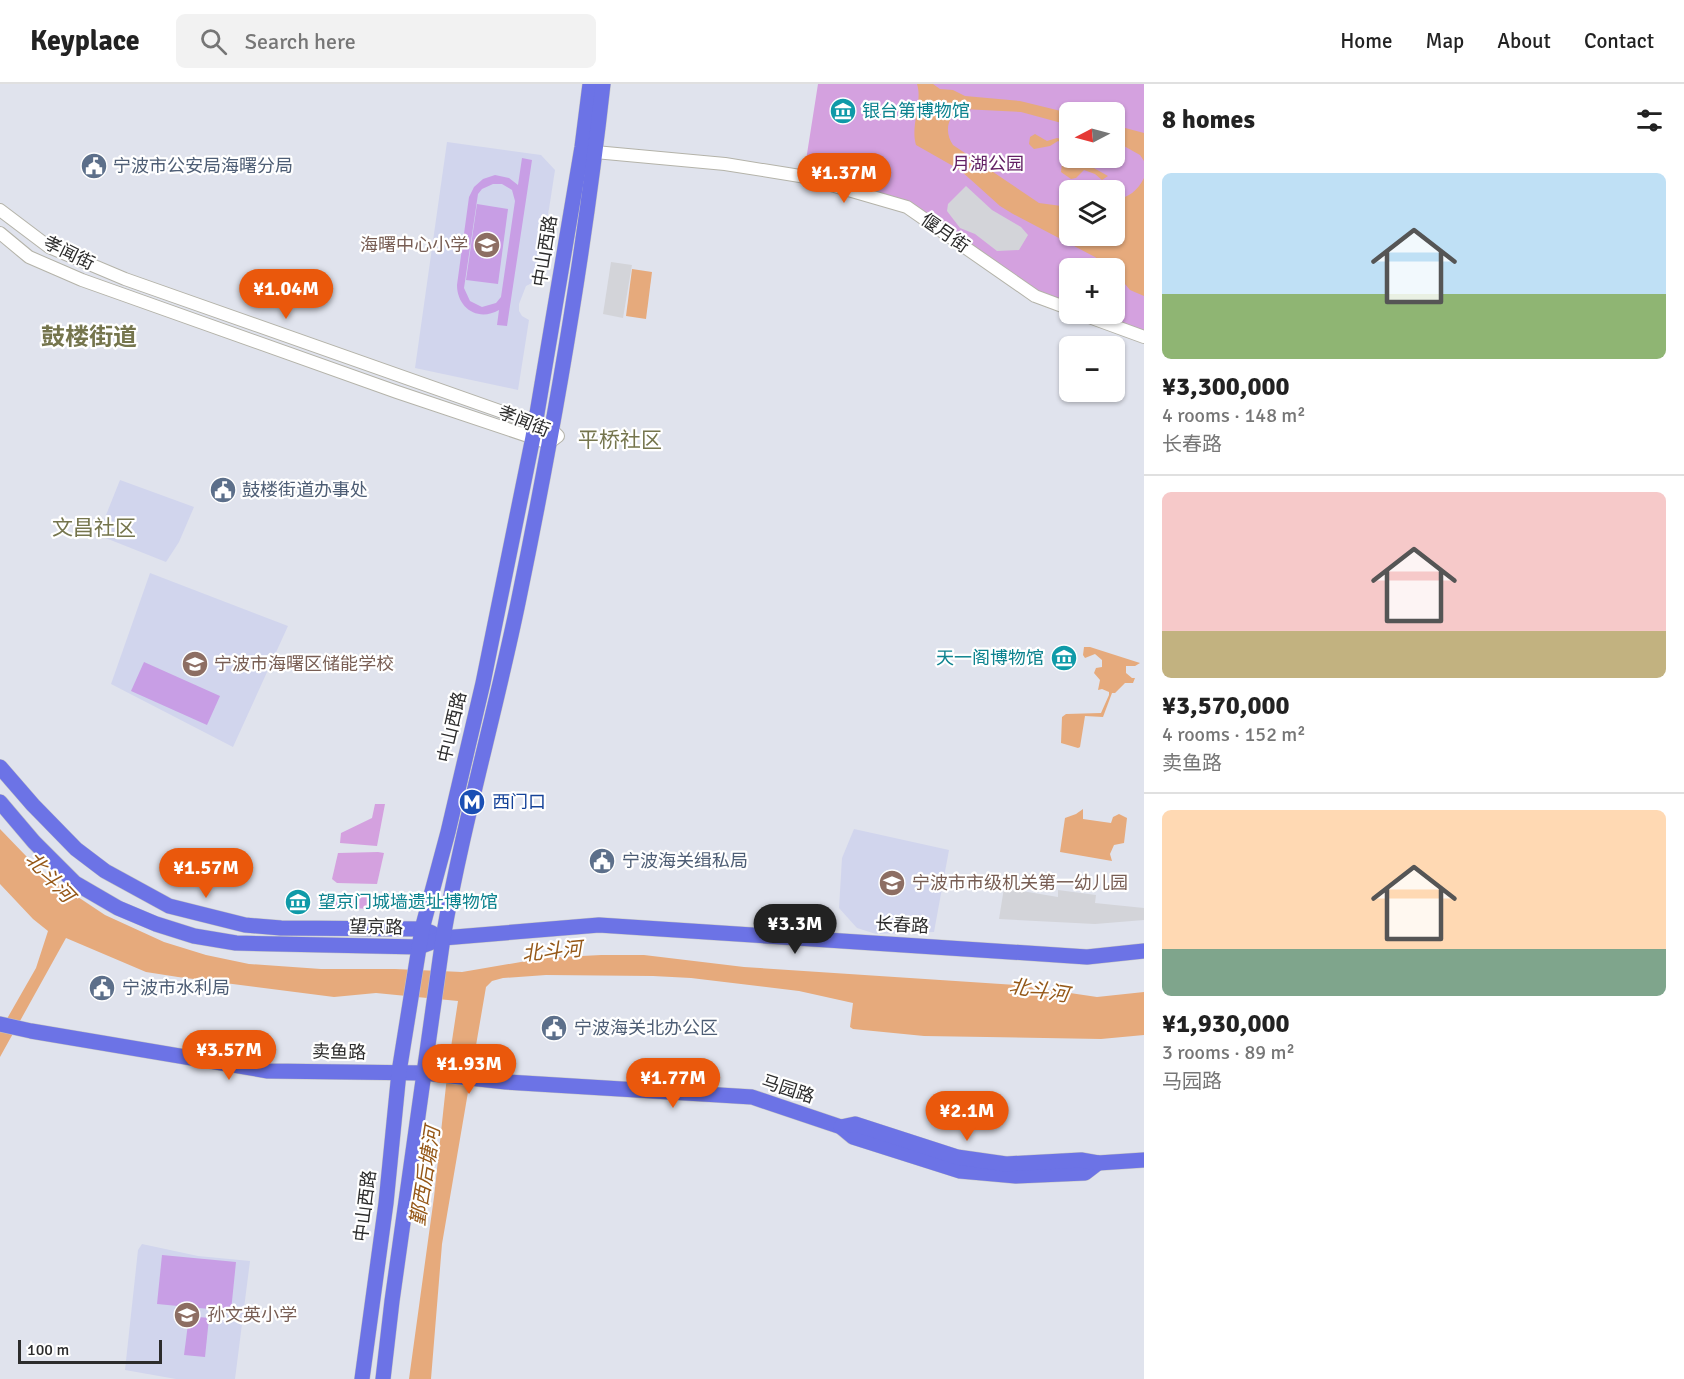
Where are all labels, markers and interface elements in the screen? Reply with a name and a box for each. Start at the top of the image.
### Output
search box [176,14,596,68]
text: Keyplace [30,24,140,58]
icon: search [197,25,230,58]
text: Search here [245,28,356,55]
text: Home [1340,28,1393,54]
text: Map [1426,28,1464,54]
text: About [1497,28,1551,54]
text: Contact [1584,28,1654,54]
museum icon: 银台第博物馆 [828,96,858,126]
place label: 银台第博物馆 [862,100,970,122]
north arrow [1059,102,1125,168]
map controls [1059,102,1125,402]
text: 8 homes [1162,104,1255,136]
icon: filters [1633,104,1666,137]
public building icon: 宁波市公安局海曙分局 [79,151,109,181]
pin: ¥1.37M [795,153,893,204]
park label: 月湖公园 [952,153,1024,175]
place label: 宁波市公安局海曙分局 [113,155,293,177]
text: ¥1.37M [811,160,877,185]
button: layers [1059,180,1125,246]
street label: 偃月街 [917,209,973,257]
icon: home [1360,212,1468,320]
street label: 中山西路 [529,214,561,288]
school or university icon: 海曙中心小学 [472,230,502,260]
street label: 孝闻街 [40,231,98,275]
place label: 海曙中心小学 [360,234,468,256]
button: + [1059,258,1125,324]
pin: ¥1.04M [237,269,335,320]
text: ¥1.04M [253,276,319,301]
district label: 鼓楼街道 [41,322,137,352]
button: − [1059,336,1125,402]
text: ¥3,300,000 [1162,371,1290,403]
street label: 孝闻街 [495,401,553,441]
text: 4 rooms · 148 m² [1162,403,1306,428]
district label: 平桥社区 [578,427,662,453]
text: 长春路 [1162,432,1222,457]
public building icon: 鼓楼街道办事处 [208,475,238,505]
place label: 鼓楼街道办事处 [242,479,368,501]
district label: 文昌社区 [52,515,136,541]
icon: home [1360,531,1468,639]
museum icon: 天一阁博物馆 [1049,643,1079,673]
place label: 天一阁博物馆 [936,647,1044,669]
school or university icon: 宁波市海曙区储能学校 [180,649,210,679]
place label: 宁波市海曙区储能学校 [214,653,394,675]
street label: 中山西路 [433,689,471,765]
text: ¥3,570,000 [1162,690,1290,722]
text: 4 rooms · 152 m² [1162,722,1306,747]
text: 卖鱼路 [1162,751,1222,776]
metro station icon: 西门口 [457,787,487,817]
place label: 西门口 [492,791,546,813]
public building icon: 宁波海关缉私局 [587,846,617,876]
water label: 北斗河 [20,847,82,911]
pin: ¥1.57M [157,848,255,899]
icon: home [1360,849,1468,957]
place label: 宁波海关缉私局 [622,850,748,872]
text: ¥1.57M [173,855,239,880]
school or university icon: 宁波市市级机关第一幼儿园 [877,868,907,898]
place label: 宁波市市级机关第一幼儿园 [912,872,1128,894]
museum icon: 望京门城墙遗址博物馆 [283,887,313,917]
place label: 望京门城墙遗址博物馆 [318,891,498,913]
pin: ¥3.3M [753,904,837,955]
text: ¥3.3M [768,911,822,936]
street label: 长春路 [874,913,930,937]
street label: 望京路 [349,916,403,938]
water label: 北斗河 [521,936,587,967]
public building icon: 宁波市水利局 [87,973,117,1003]
water label: 北斗河 [1007,973,1074,1008]
place label: 宁波市水利局 [122,977,230,999]
text: ¥1,930,000 [1162,1008,1290,1040]
public building icon: 宁波海关北办公区 [539,1013,569,1043]
place label: 宁波海关北办公区 [574,1017,718,1039]
pin: ¥3.57M [180,1030,278,1081]
text: ¥3.57M [196,1037,262,1062]
text: 3 rooms · 89 m² [1162,1040,1295,1065]
street label: 卖鱼路 [312,1041,366,1063]
pin: ¥1.93M [420,1044,518,1095]
text: ¥1.93M [436,1051,502,1076]
pin: ¥1.77M [624,1058,722,1109]
text: ¥1.77M [640,1065,706,1090]
text: 马园路 [1162,1069,1222,1094]
street label: 马园路 [759,1070,817,1108]
pin: ¥2.1M [925,1091,1009,1142]
text: ¥2.1M [940,1098,994,1123]
water label: 鄞西后塘河 [405,1121,446,1227]
street label: 中山西路 [350,1169,380,1243]
school or university icon: 孙文英小学 [172,1300,202,1330]
place label: 孙文英小学 [207,1304,297,1326]
scale bar [18,1337,162,1364]
text: 100 m [27,1340,69,1360]

